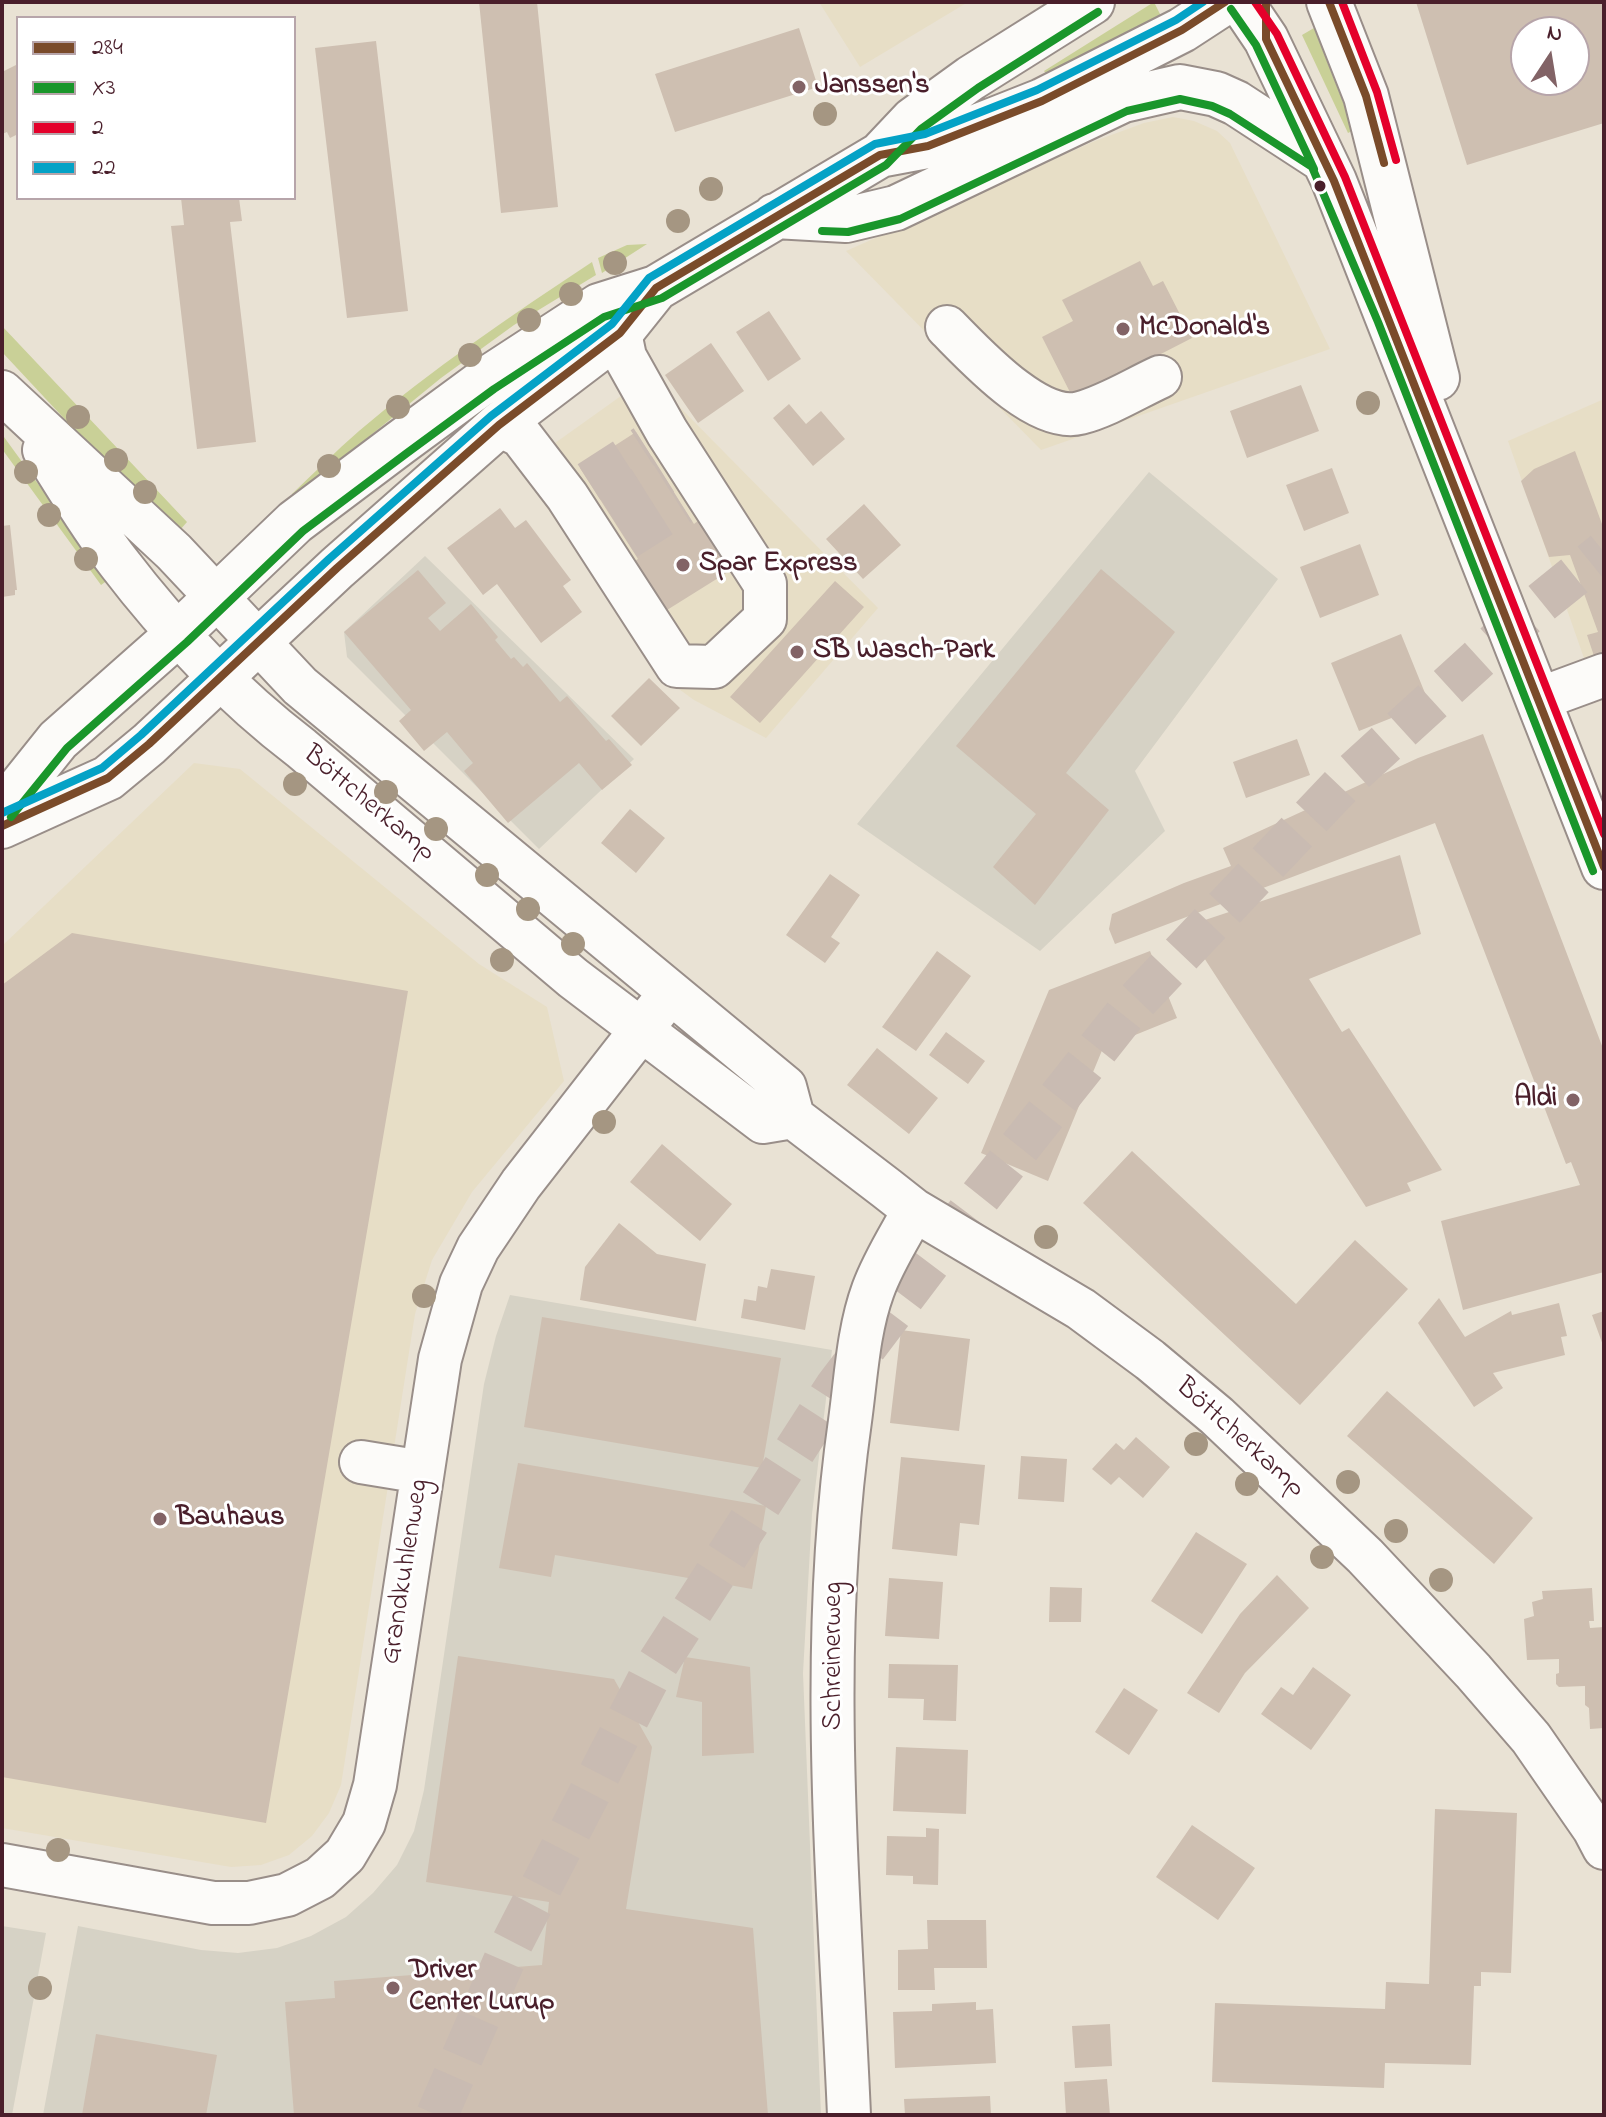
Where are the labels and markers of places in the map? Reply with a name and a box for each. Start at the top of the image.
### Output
place label: Janssen's [815,70,930,104]
marker: Janssen's [790,78,808,96]
unlabelled marker [1312,178,1328,194]
place label: McDonald's [1139,312,1270,346]
marker: McDonald's [1114,320,1132,338]
place label: Spar Express [699,548,857,582]
marker: Spar Express [674,556,692,574]
place label: SB Wasch-Park [813,635,995,669]
marker: SB Wasch-Park [788,643,806,661]
place label: Aldi [1514,1083,1557,1117]
marker: Aldi [1564,1091,1582,1109]
place label: Bauhaus [176,1502,284,1536]
marker: Bauhaus [151,1510,169,1528]
place label: Driver Center Lurup [409,1955,554,2021]
marker: Driver Center Lurup [384,1979,402,1997]

